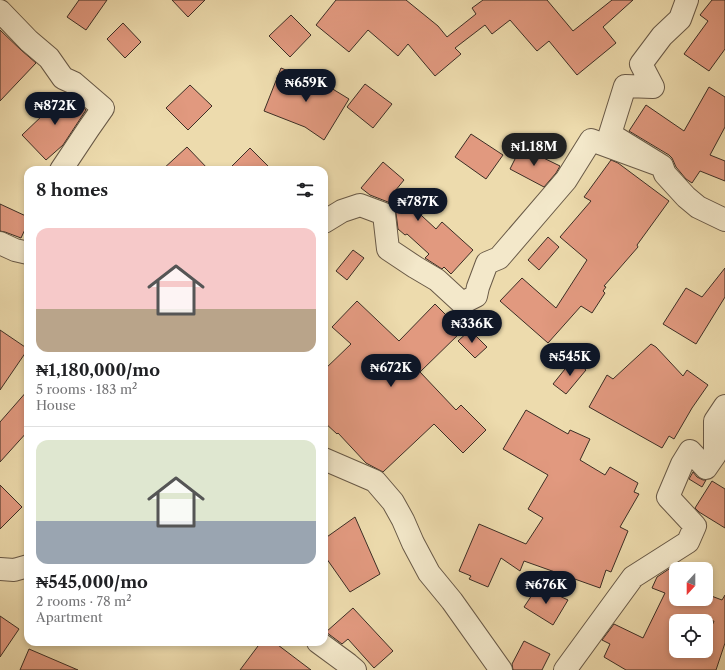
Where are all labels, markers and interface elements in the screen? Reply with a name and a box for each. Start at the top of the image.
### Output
pin: ₦659K [278,69,334,103]
text: ₦659K [285,74,327,90]
pin: ₦872K [27,92,83,126]
text: ₦872K [34,97,76,113]
pin: ₦1.18M [501,133,567,167]
text: ₦1.18M [511,138,557,154]
icon: filters [294,179,316,201]
text: 8 homes [36,180,108,200]
pin: ₦787K [390,188,446,222]
text: ₦787K [397,193,439,209]
icon: home [140,254,212,326]
pin: ₦336K [444,310,500,344]
text: ₦336K [451,315,493,331]
pin: ₦545K [542,343,598,377]
text: ₦545K [549,348,591,364]
pin: ₦672K [363,354,419,388]
text: ₦672K [370,359,412,375]
text: ₦1,180,000/mo [36,360,160,380]
text: 5 rooms · 183 m² [36,381,137,397]
text: House [36,397,76,413]
icon: home [140,466,212,538]
north arrow [669,562,713,606]
map controls [669,562,713,658]
pin: ₦676K [518,571,574,605]
text: ₦545,000/mo [36,572,148,592]
text: ₦676K [525,576,567,592]
text: 2 rooms · 78 m² [36,593,132,609]
text: Apartment [36,609,103,625]
button: locate [669,614,713,658]

